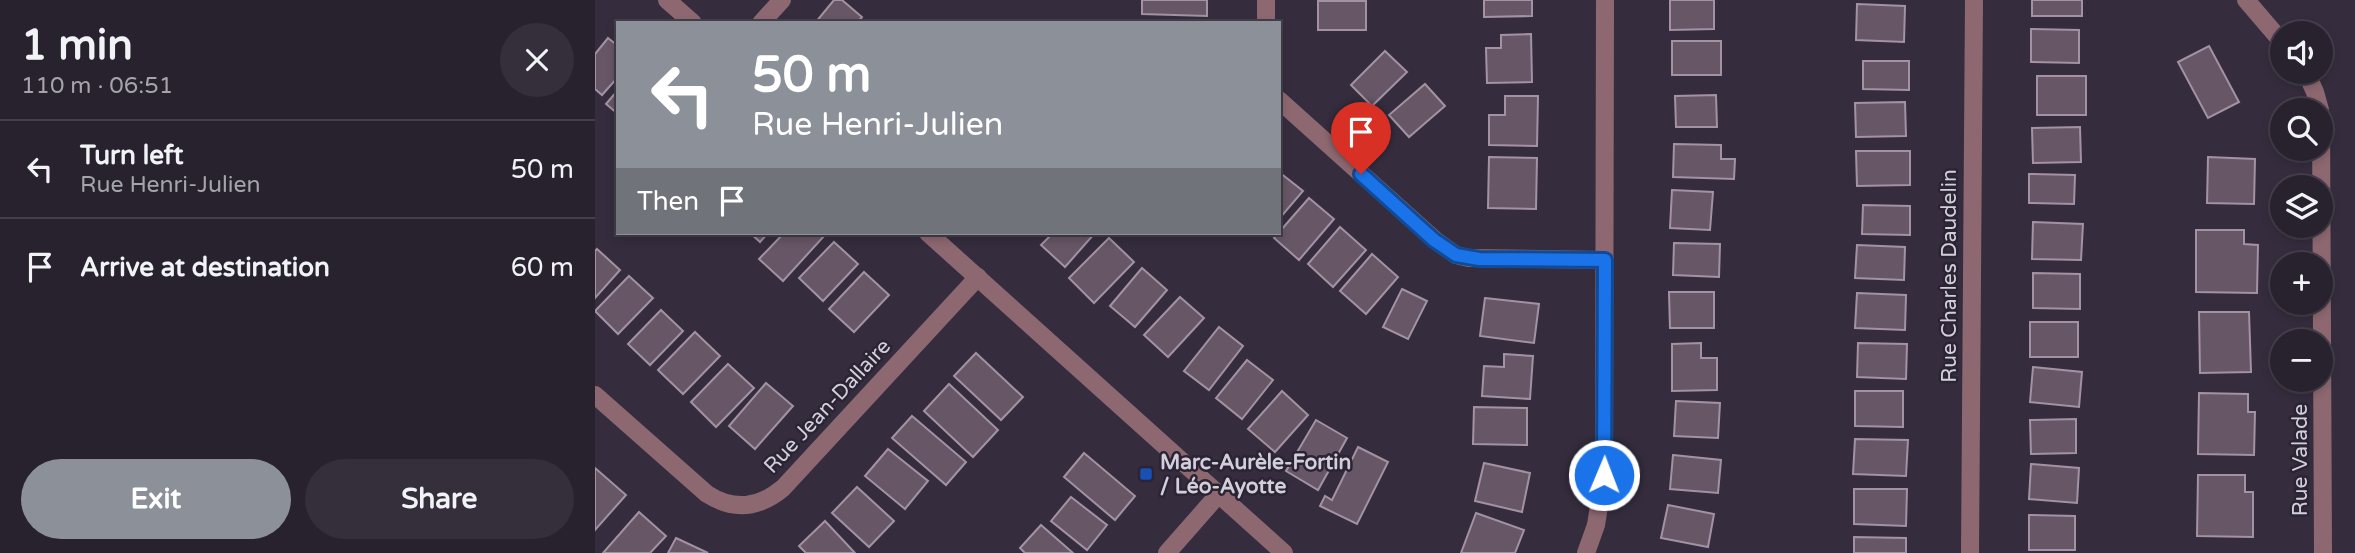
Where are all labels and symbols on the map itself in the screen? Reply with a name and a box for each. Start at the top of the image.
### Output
pin [1331,102,1391,174]
street label: Rue Charles Daudelin [1937,169,1962,383]
street label: Rue Jean-Dallaire [759,334,896,479]
street label: Rue Valade [2288,404,2313,516]
position arrow [1567,438,1641,512]
place label: Marc-Aurèle-Fortin / Léo-Ayotte [1160,450,1351,499]
marker: Marc-Aurèle-Fortin / Léo-Ayotte [1138,466,1154,482]

